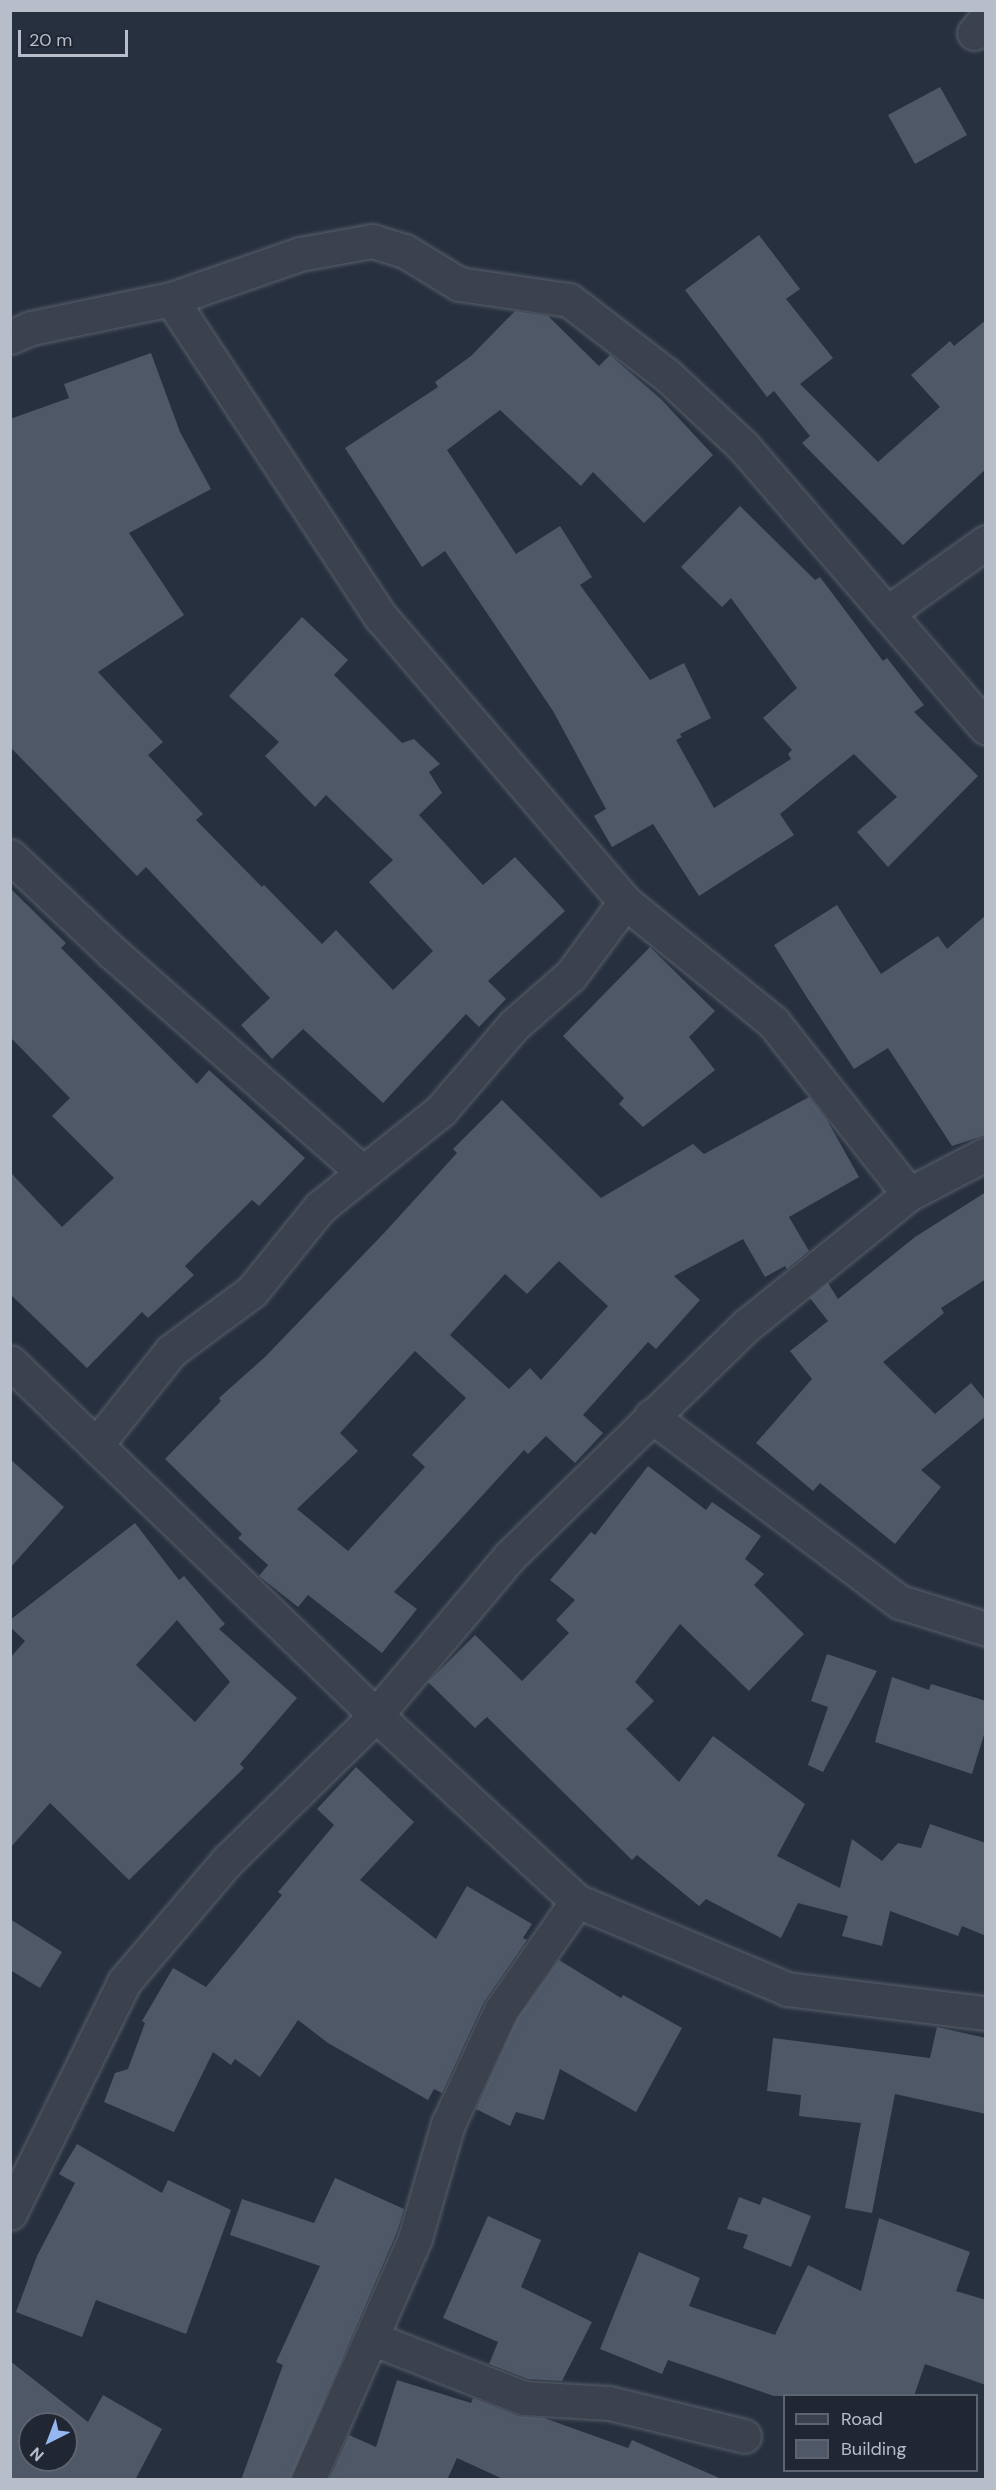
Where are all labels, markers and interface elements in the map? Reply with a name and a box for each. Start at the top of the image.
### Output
scale bar [21,18,130,56]
text: 20 m [29,28,72,52]
legend [783,2394,978,2472]
text: Road [841,2407,883,2431]
north arrow [18,2412,78,2472]
text: Building [841,2437,906,2461]
text: N [26,2443,48,2466]

